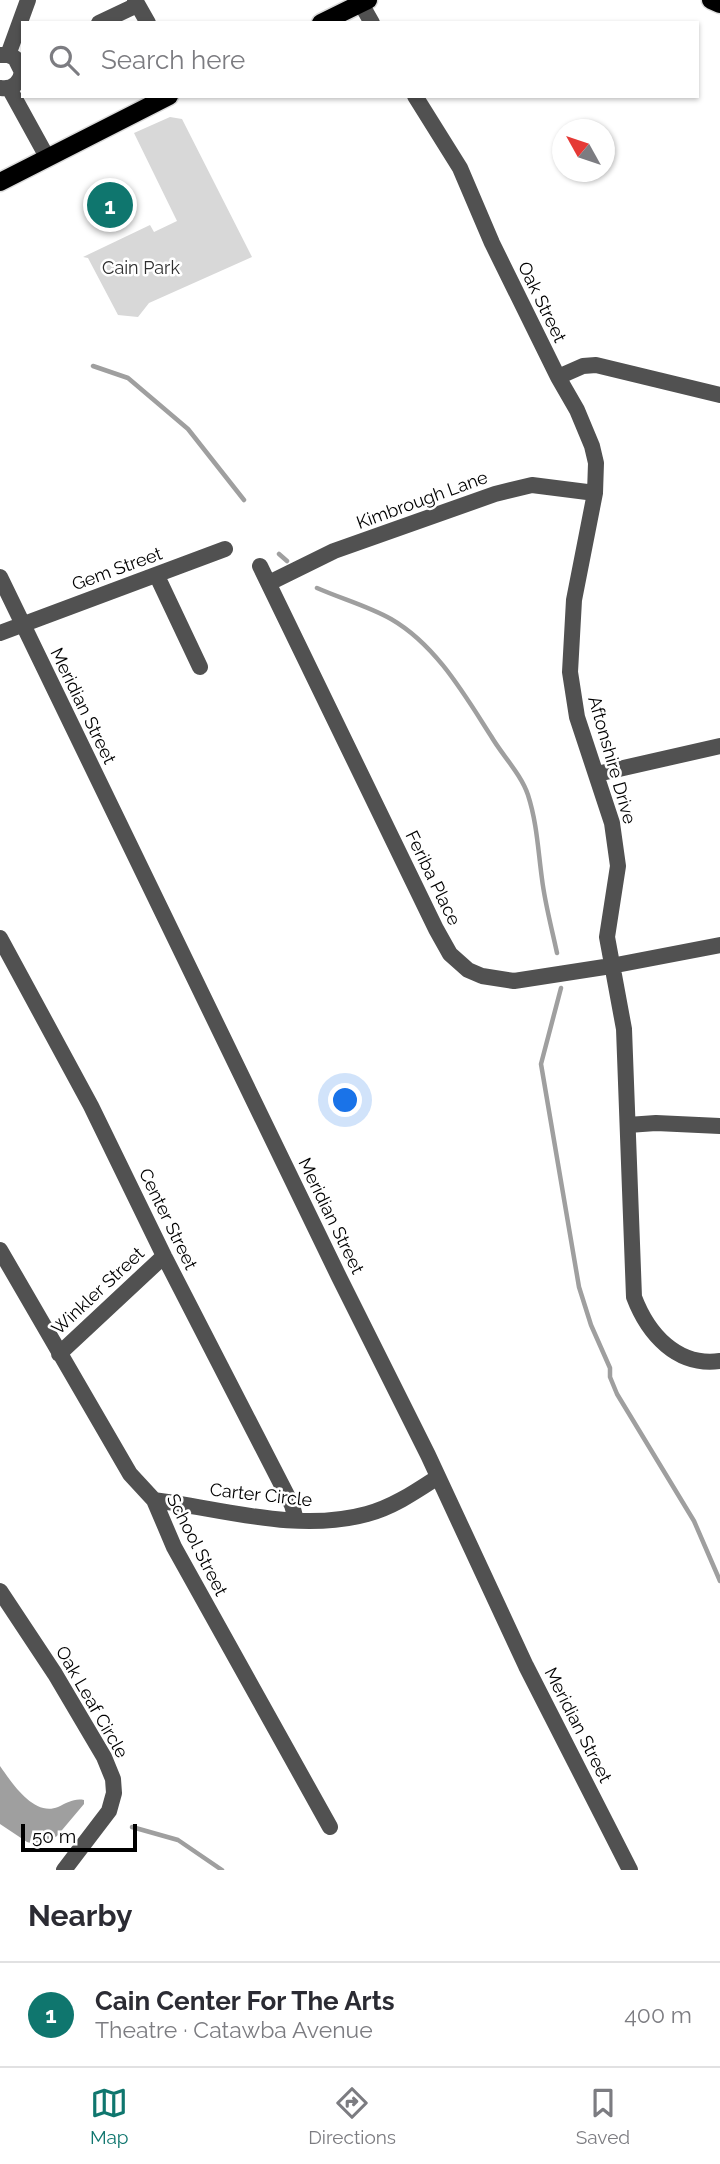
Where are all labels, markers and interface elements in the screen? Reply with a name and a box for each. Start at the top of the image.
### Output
search box [21,21,699,98]
icon: search [45,41,83,79]
text: Search here [101,45,245,75]
north arrow [552,119,615,182]
pin: 1 [87,179,133,231]
park label: Cain Park [102,257,180,278]
street label: Oak Street [514,258,571,346]
street label: Kimbrough Lane [353,466,491,533]
street label: Gem Street [69,543,165,595]
street label: Meridian Street [46,644,121,767]
street label: Aftonshire Drive [584,693,641,827]
street label: Feriba Place [402,827,466,929]
your location [328,1083,362,1117]
street label: Meridian Street [294,1154,369,1277]
street label: Center Street [135,1165,202,1273]
street label: Winkler Street [47,1242,148,1339]
street label: Carter Circle [209,1479,314,1510]
street label: School Street [163,1490,232,1599]
street label: Oak Leaf Circle [52,1642,133,1762]
street label: Meridian Street [540,1664,616,1786]
scale bar [21,1821,136,1853]
text: 50 m [32,1825,76,1847]
text: Nearby [28,1898,132,1933]
text: Cain Center For The Arts [95,1986,395,2016]
text: 1 [45,2001,57,2028]
text: 400 m [624,2001,692,2028]
text: Theatre · Catawba Avenue [95,2016,373,2043]
tab: Map [90,2084,129,2148]
tab: Directions [308,2084,396,2148]
tab: Saved [576,2084,630,2148]

